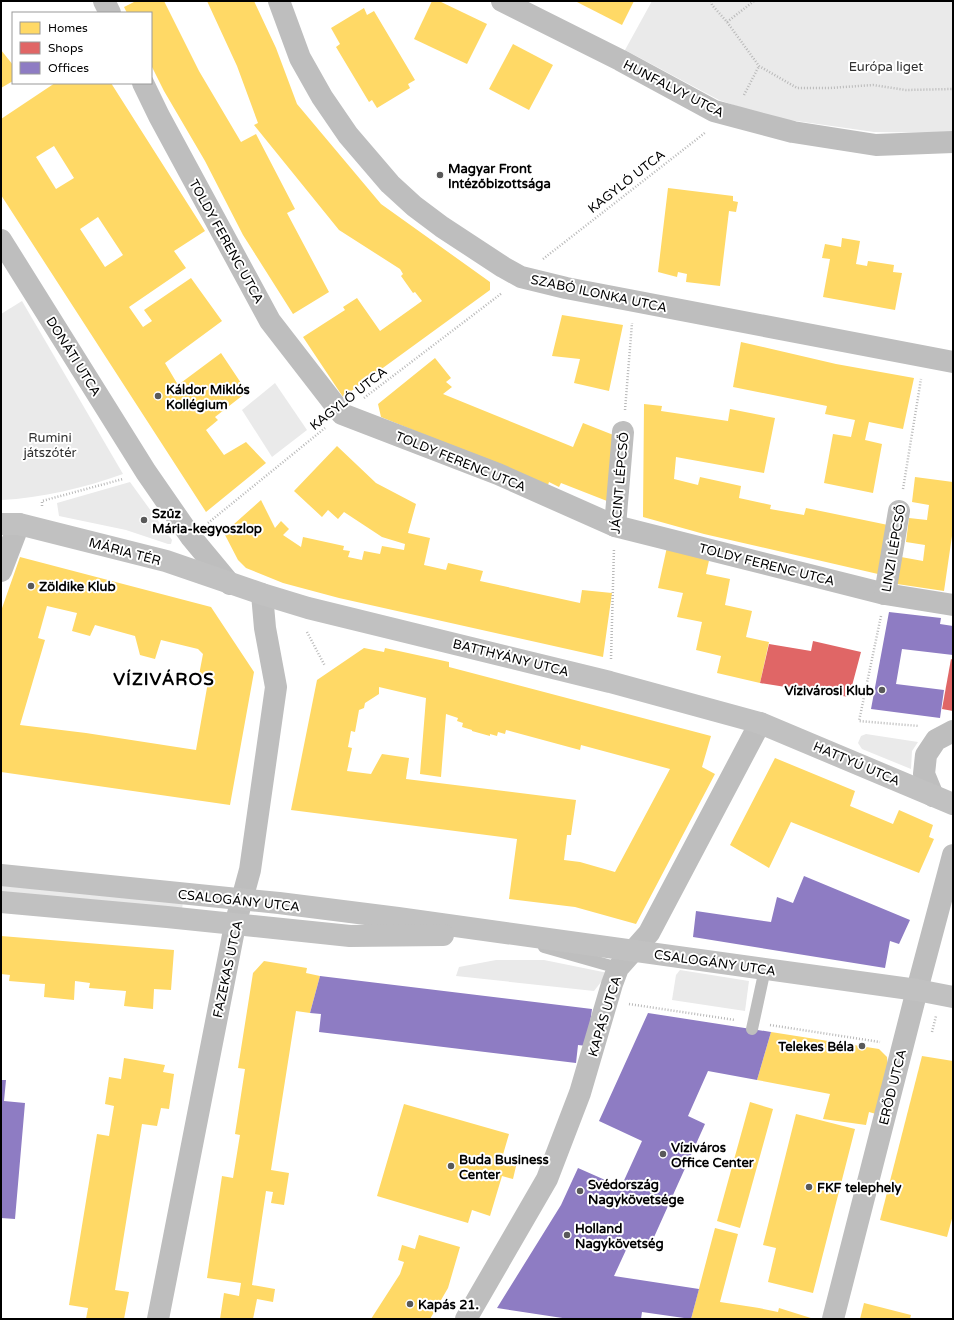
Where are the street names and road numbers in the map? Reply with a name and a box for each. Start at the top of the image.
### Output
street label: HUNFALVY UTCA [621,57,727,121]
street label: KAGYLÓ UTCA [585,146,669,217]
street label: TOLDY FERENC UTCA [185,177,267,307]
street label: SZABÓ ILONKA UTCA [529,272,669,316]
street label: DONÁTI UTCA [42,314,104,400]
street label: KAGYLÓ UTCA [307,363,391,434]
street label: TOLDY FERENC UTCA [393,428,529,496]
street label: JÁCINT LÉPCSŐ [608,431,632,535]
street label: LINZI LÉPCSŐ [878,503,910,593]
street label: MÁRIA TÉR [87,535,162,569]
street label: TOLDY FERENC UTCA [697,540,837,590]
street label: BATTHYÁNY UTCA [451,636,571,680]
street label: HATTYÚ UTCA [811,738,903,790]
street label: CSALOGÁNY UTCA [177,887,301,915]
street label: FAZEKAS UTCA [210,919,246,1019]
street label: CSALOGÁNY UTCA [653,947,777,979]
street label: KAPÁS UTCA [585,974,625,1059]
street label: ERŐD UTCA [876,1047,910,1127]

